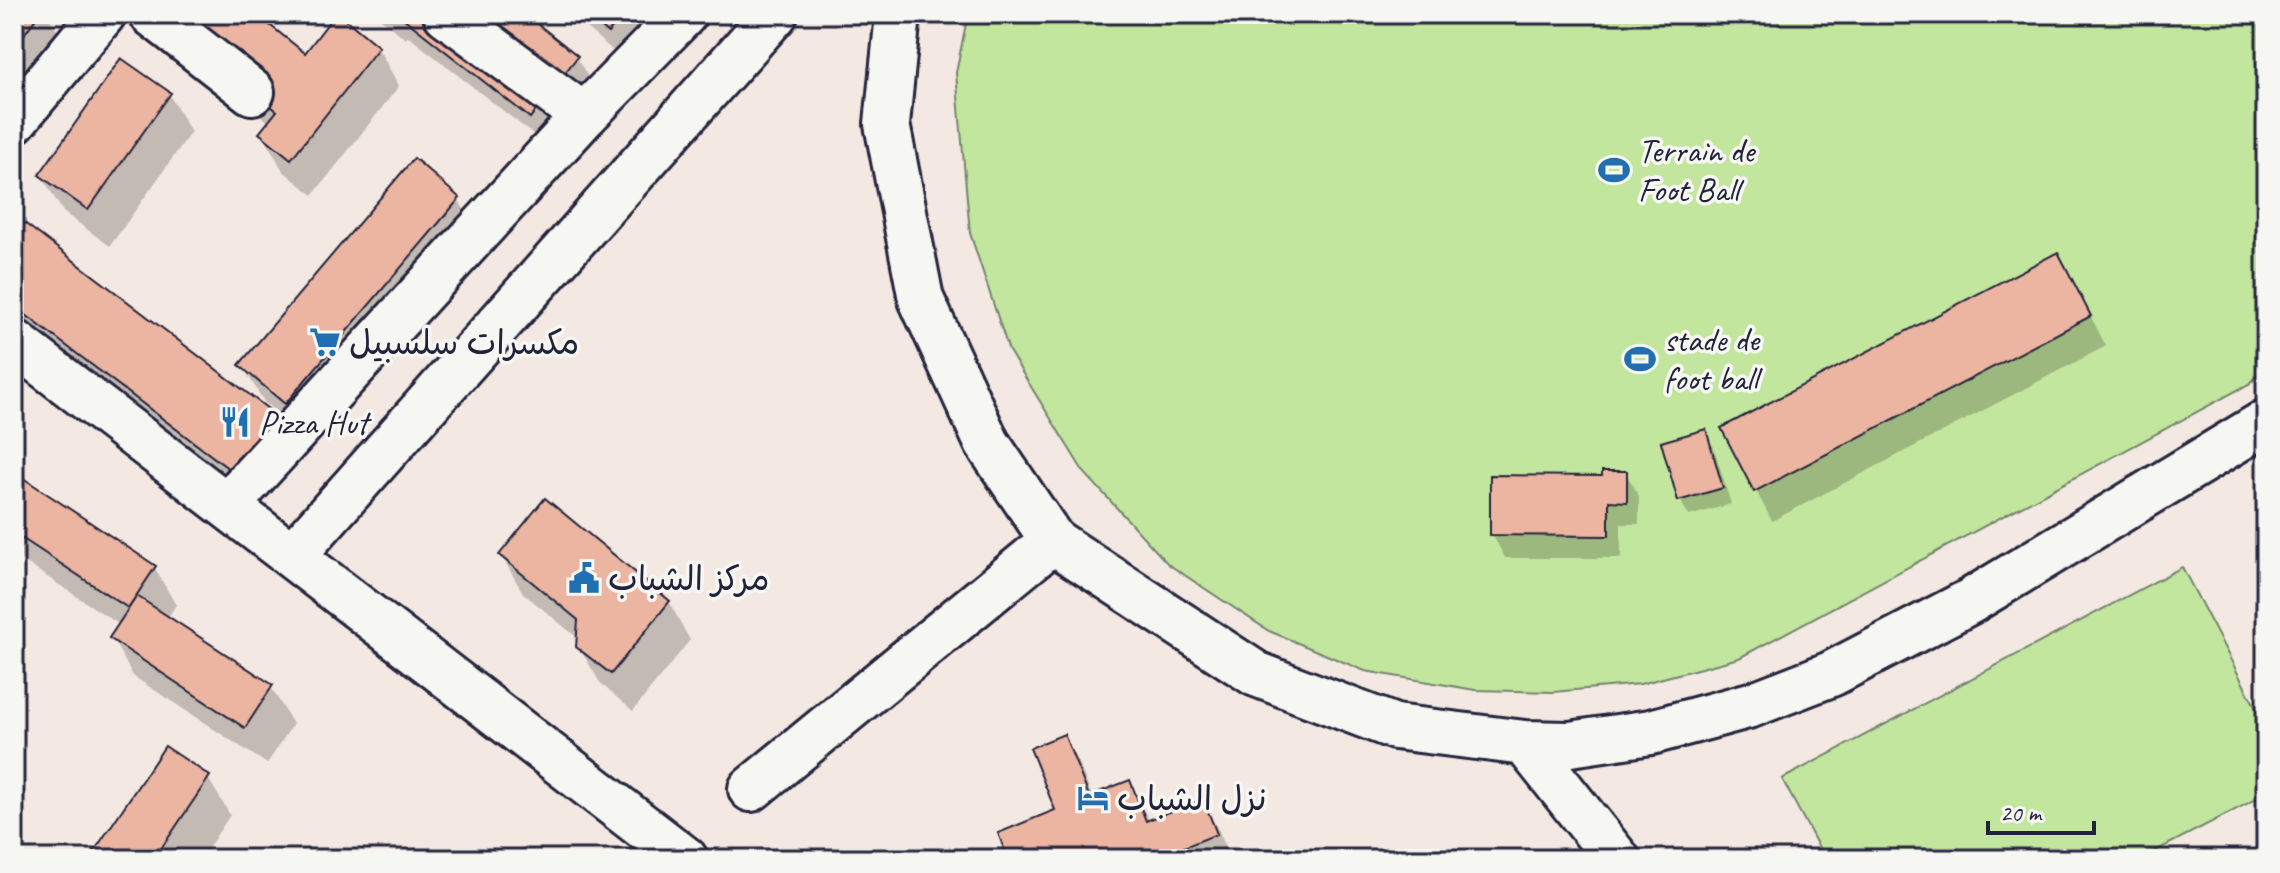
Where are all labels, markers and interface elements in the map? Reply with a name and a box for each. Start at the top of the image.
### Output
place label: Terrain de Foot Ball [1638,129,1757,211]
sports icon: Terrain de Foot Ball [1597,153,1631,187]
place label: stade de foot ball [1664,318,1764,400]
place label: مكسرات سلسبيل [349,321,579,364]
supermarket icon: مكسرات سلسبيل [308,325,342,359]
sports icon: stade de foot ball [1623,342,1657,376]
place label: Pizza Hut [259,401,373,444]
restaurant icon: Pizza Hut [218,405,252,439]
place label: مركز الشباب [608,557,769,600]
public building icon: مركز الشباب [567,561,601,595]
place label: نزل الشباب [1117,777,1267,820]
hotel icon: نزل الشباب [1076,781,1110,815]
scale bar [1988,785,2094,835]
text: 20 m [2000,798,2043,828]

